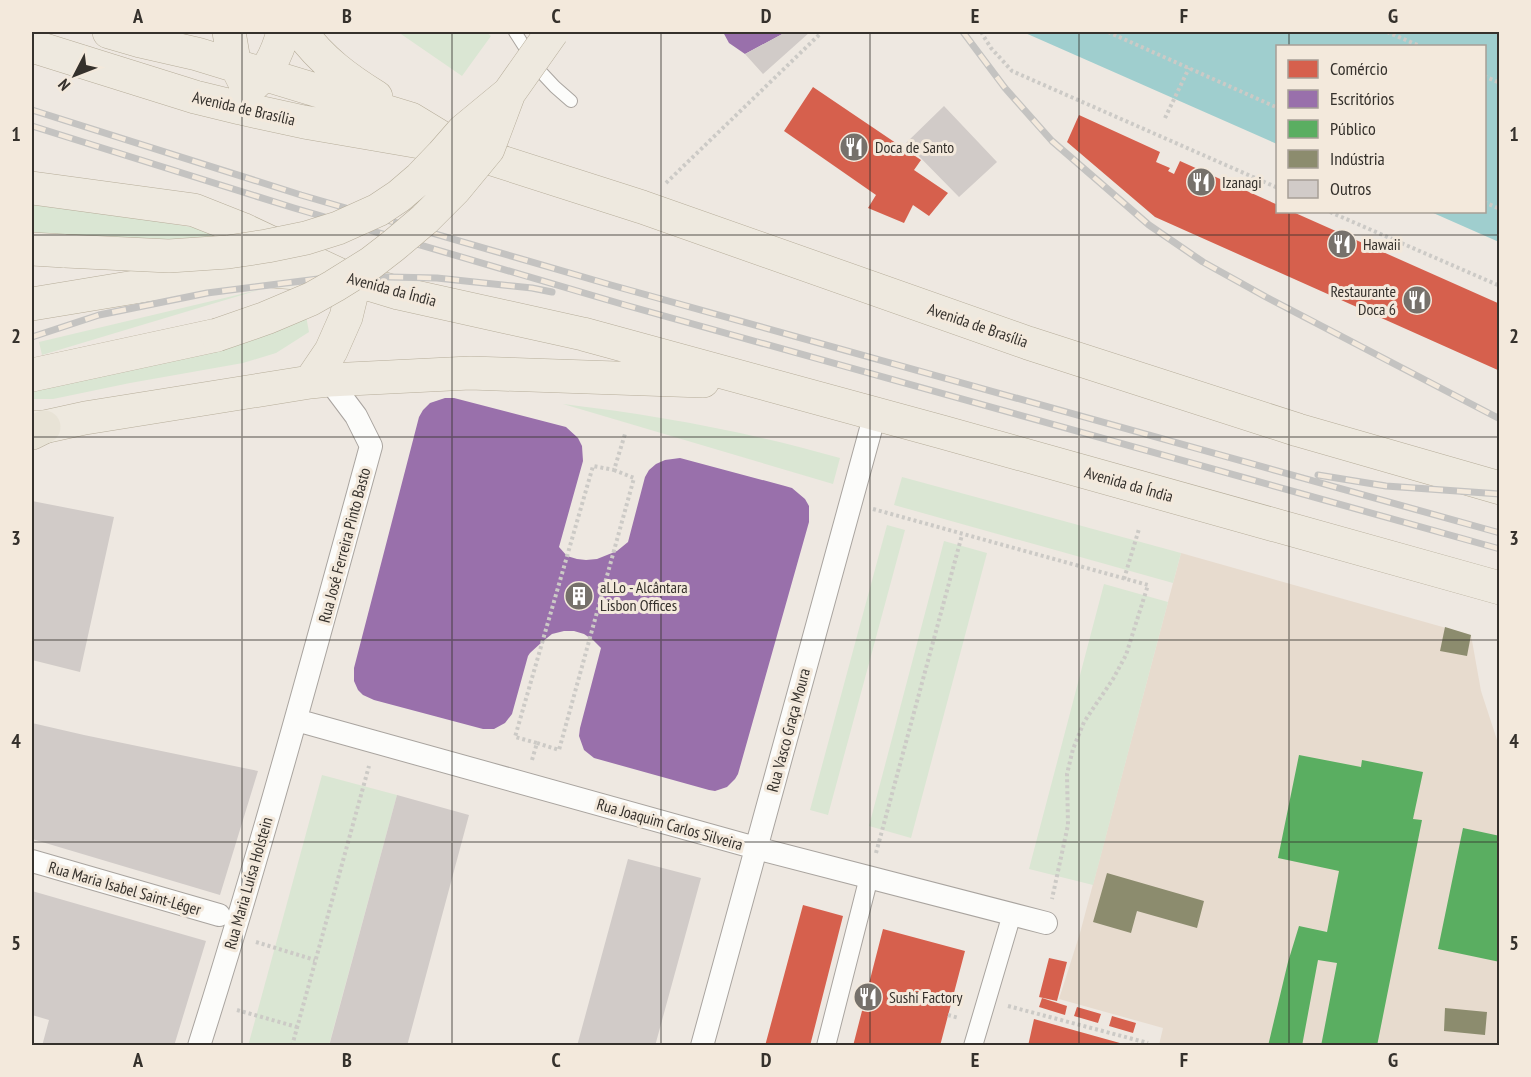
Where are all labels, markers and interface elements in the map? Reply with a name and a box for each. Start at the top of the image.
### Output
text: A [132,3,144,29]
text: B [342,3,352,29]
text: C [551,3,561,29]
text: D [761,3,772,29]
text: E [971,3,979,29]
text: F [1180,3,1188,29]
text: G [1388,3,1398,29]
north arrow [45,45,105,105]
legend [1276,45,1486,213]
text: Comércio [1330,57,1388,80]
text: N [54,75,74,95]
street label: Avenida de Brasília [191,86,297,130]
text: Escritórios [1330,87,1394,110]
text: Público [1330,117,1376,140]
text: 1 [11,121,21,147]
text: 1 [1509,121,1519,147]
restaurant icon: Doca de Santo [838,131,870,163]
place label: Doca de Santo [875,137,954,157]
text: Indústria [1330,147,1385,170]
restaurant icon: Izanagi [1185,166,1217,198]
place label: Izanagi [1222,172,1262,192]
text: Outros [1330,177,1371,200]
restaurant icon: Hawaii [1326,228,1358,260]
place label: Hawaii [1363,234,1401,254]
street label: Avenida da Índia [345,268,439,310]
place label: Restaurante Doca 6 [1330,281,1396,319]
restaurant icon: Restaurante Doca 6 [1401,284,1433,316]
street label: Avenida de Brasília [925,298,1031,352]
text: 2 [11,323,21,349]
text: 2 [1509,323,1519,349]
street label: Avenida da Índia [1082,462,1176,506]
street label: Rua José Ferreira Pinto Basto [314,465,374,625]
text: 3 [11,525,21,551]
text: 3 [1509,525,1519,551]
place label: aLLo - Alcântara Lisbon Offices [600,577,688,615]
building icon: aLLo - Alcântara Lisbon Offices [563,580,595,612]
street label: Rua Vasco Graça Moura [762,666,814,794]
text: 4 [11,728,21,754]
text: 4 [1509,728,1519,754]
street label: Rua Joaquim Carlos Silveira [595,794,745,854]
street label: Rua Maria Luísa Holstein [220,815,276,951]
street label: Rua Maria Isabel Saint-Léger [46,857,204,920]
text: 5 [11,930,21,956]
text: 5 [1509,930,1519,956]
restaurant icon: Sushi Factory [852,981,884,1013]
place label: Sushi Factory [889,987,962,1007]
text: A [132,1047,144,1073]
text: B [342,1047,352,1073]
text: C [551,1047,561,1073]
text: D [761,1047,772,1073]
text: E [971,1047,979,1073]
text: F [1180,1047,1188,1073]
text: G [1388,1047,1398,1073]

